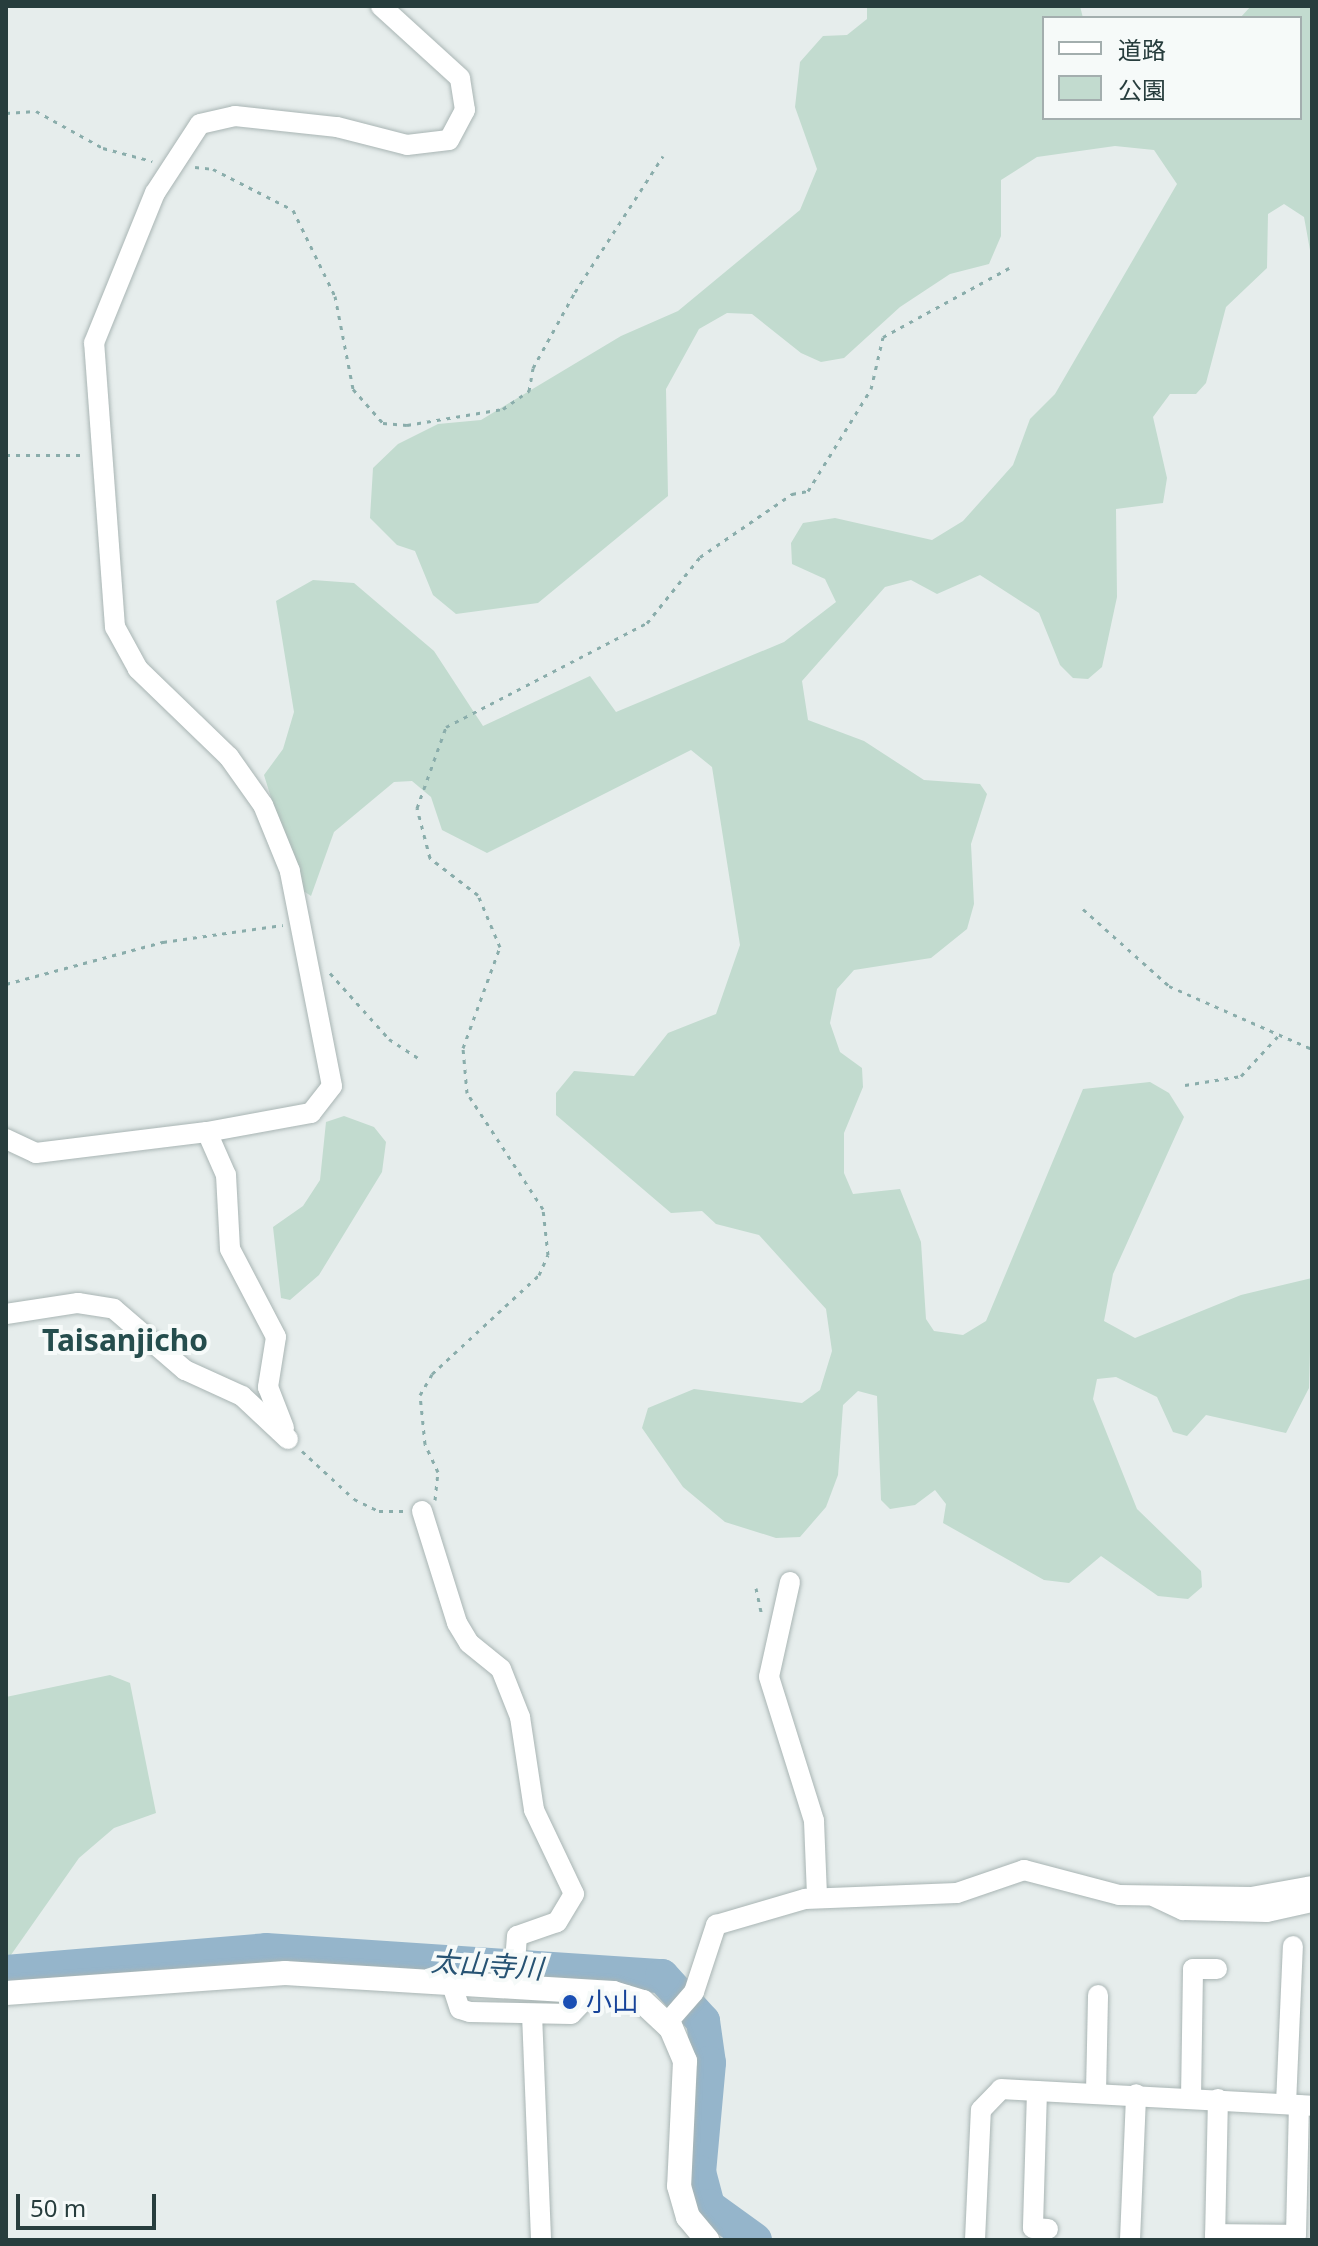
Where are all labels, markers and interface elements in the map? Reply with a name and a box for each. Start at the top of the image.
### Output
legend [1042,16,1302,120]
text: 道路 [1118,33,1166,66]
text: 公園 [1118,73,1166,106]
district label: Taisanjicho [42,1322,208,1358]
water label: 太山寺川 [430,1943,544,1985]
place label: 小山 [586,1986,638,2018]
marker: 小山 [561,1993,579,2011]
scale bar [20,2178,160,2228]
text: 50 m [30,2191,86,2224]

